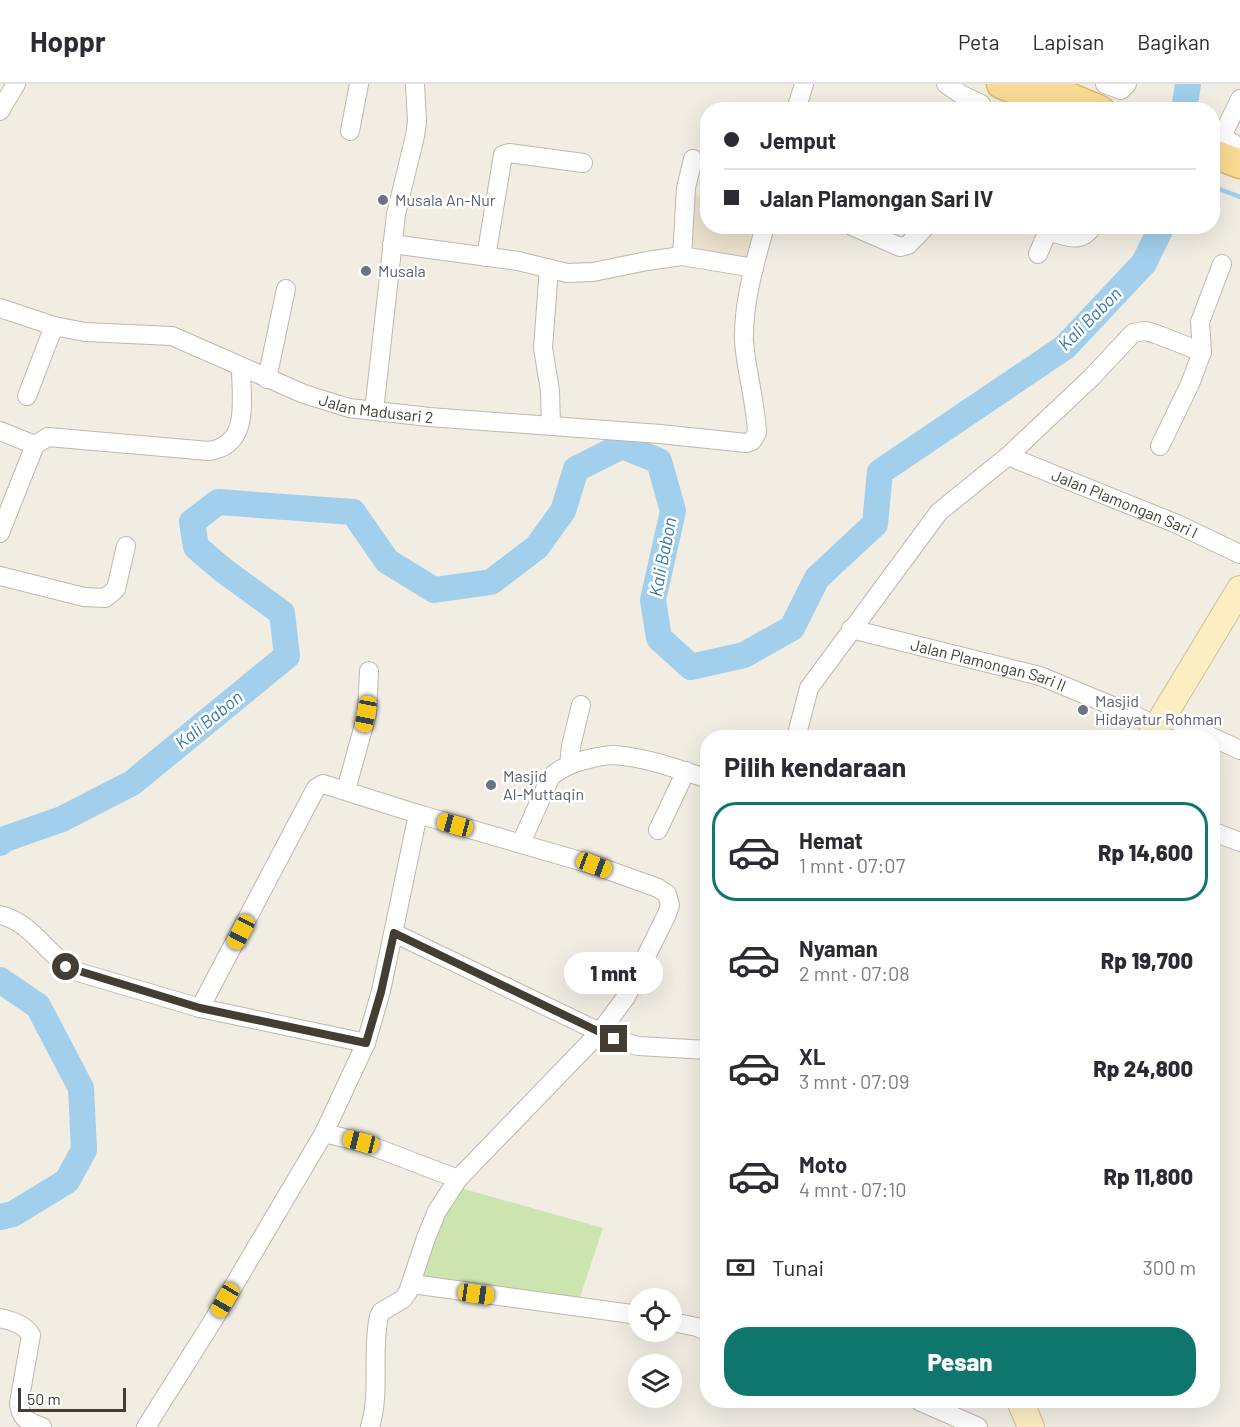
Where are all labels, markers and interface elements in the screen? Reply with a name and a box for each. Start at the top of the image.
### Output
text: Hoppr [30,24,106,58]
text: Peta [958,29,999,54]
text: Lapisan [1032,29,1104,54]
text: Bagikan [1137,29,1210,54]
text: Jemput [760,127,836,153]
text: Jalan Plamongan Sari IV [760,185,993,211]
place label: Musala An-Nur [395,190,496,209]
marker: Musala An-Nur [376,193,390,207]
place label: Musala [378,261,426,280]
marker: Musala [359,264,373,278]
water label: Kali Babon [1053,282,1126,355]
street label: Jalan Madusari 2 [317,389,434,426]
street label: Jalan Plamongan Sari I [1049,465,1201,542]
water label: Kali Babon [644,515,680,598]
street label: Jalan Plamongan Sari II [909,634,1069,695]
water label: Kali Babon [170,685,247,753]
place label: Masjid Hidayatur Rohman [1095,691,1222,728]
car [354,695,378,733]
marker: Masjid Hidayatur Rohman [1076,703,1090,717]
text: Pilih kendaraan [724,750,906,782]
place label: Masjid Al-Muttaqin [503,766,584,803]
marker: Masjid Al-Muttaqin [484,778,498,792]
car [435,812,475,838]
icon: car [727,825,781,879]
text: Hemat [799,827,863,853]
text: Rp 14,600 [1098,839,1193,865]
car [574,850,614,880]
text: 1 mnt · 07:07 [799,853,905,877]
car [225,912,257,952]
icon: car [727,933,781,987]
text: Nyaman [799,935,878,961]
text: Rp 19,700 [1101,947,1193,973]
callout: 1 mnt [564,952,664,994]
route start [52,953,79,980]
text: 1 mnt [590,961,637,985]
text: 2 mnt · 07:08 [799,961,910,985]
route end [600,1025,627,1052]
icon: car [727,1041,781,1095]
text: XL [799,1043,825,1069]
text: Rp 24,800 [1093,1055,1193,1081]
text: 3 mnt · 07:09 [799,1069,909,1093]
car [341,1129,381,1155]
icon: car [727,1149,781,1203]
text: Moto [799,1151,847,1177]
text: Rp 11,800 [1104,1163,1193,1189]
text: 4 mnt · 07:10 [799,1177,907,1201]
icon: cash [724,1251,757,1284]
text: Tunai [772,1254,824,1280]
text: 300 m [1143,1255,1196,1279]
car [208,1280,242,1320]
car [457,1283,495,1305]
map controls [628,1288,682,1408]
button: locate [628,1288,682,1342]
button: Pesan [724,1327,1196,1396]
button: layers [628,1354,682,1408]
scale bar [18,1385,126,1412]
text: 50 m [27,1389,61,1408]

